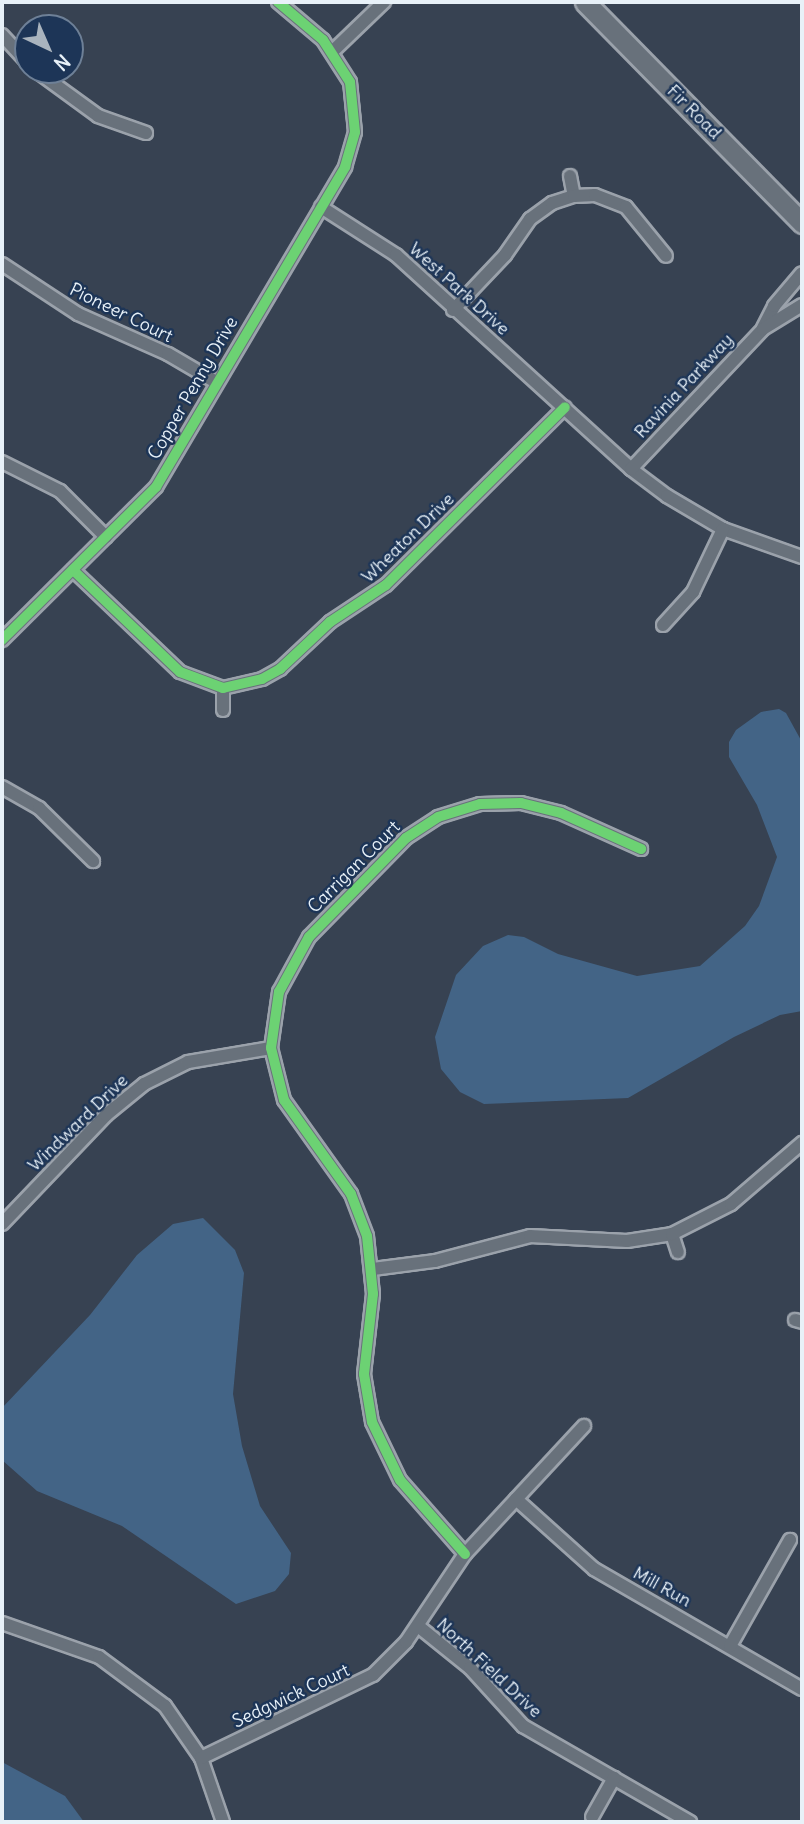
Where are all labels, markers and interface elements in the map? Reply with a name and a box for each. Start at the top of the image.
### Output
north arrow [14,14,84,84]
text: N [49,49,75,76]
street label: Fir Road [662,80,726,144]
street label: West Park Drive [404,238,514,340]
street label: Pioneer Court [66,279,176,347]
street label: Copper Penny Drive [143,313,243,463]
street label: Ravinia Parkway [630,329,738,443]
street label: Wheaton Drive [357,488,459,588]
street label: Carrigan Court [303,816,405,918]
street label: Windward Drive [24,1070,132,1176]
street label: Mill Run [629,1562,695,1612]
street label: North Field Drive [432,1614,546,1722]
street label: Sedgwick Court [229,1659,353,1733]

